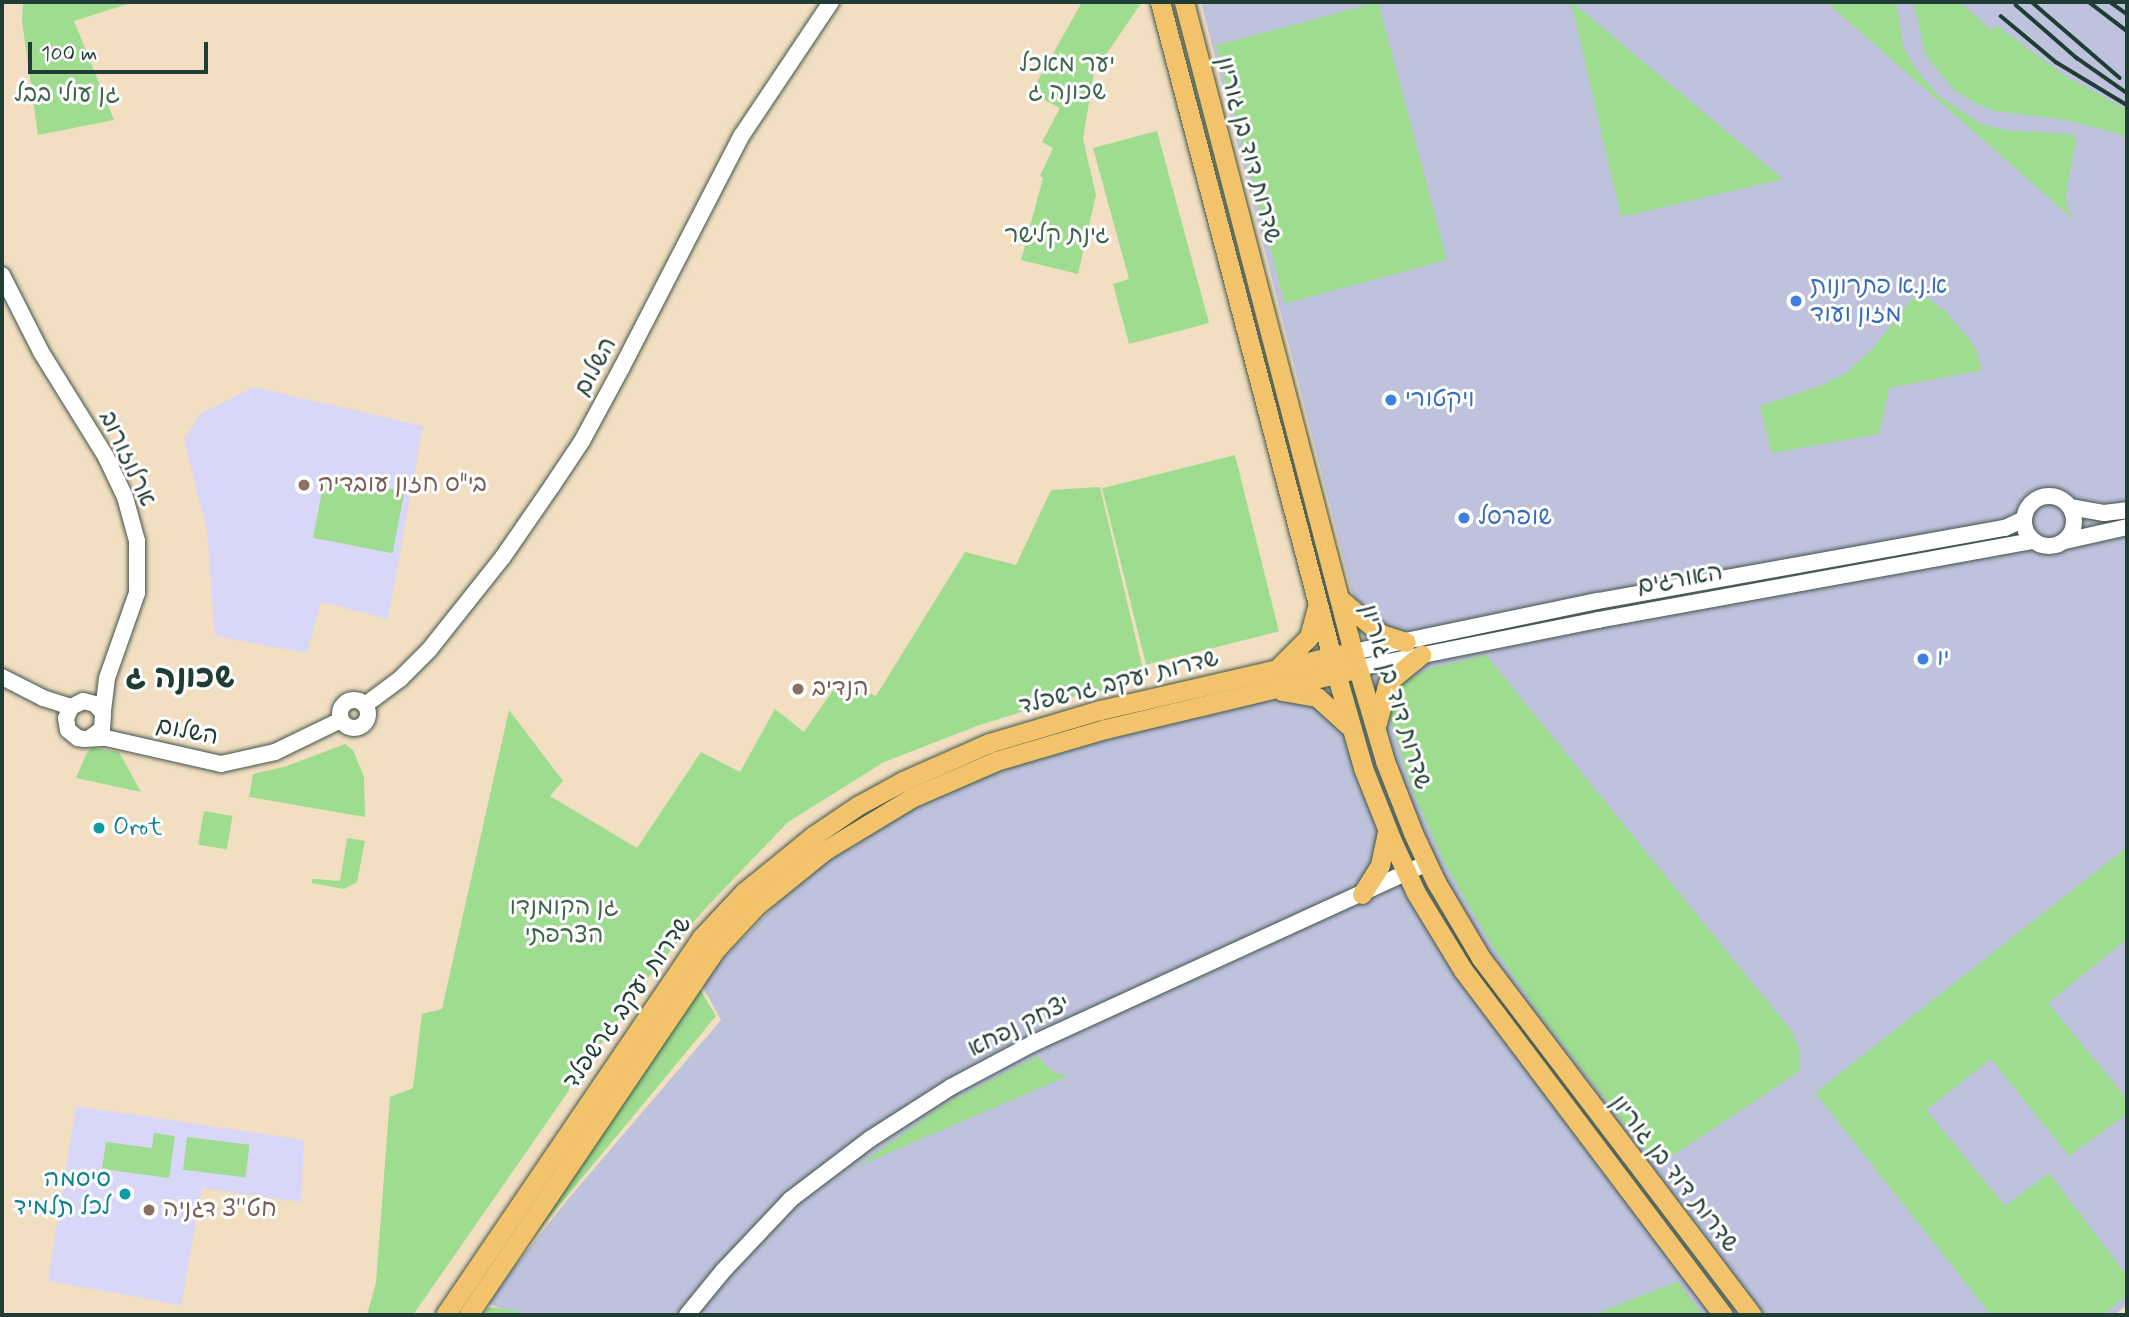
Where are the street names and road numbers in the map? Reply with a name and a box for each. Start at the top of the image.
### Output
street label: שדרות דוד בן גוריון [1209,53,1287,247]
street label: השלום [569,333,623,401]
street label: ארלוזורוב [92,407,162,511]
street label: האורגים [1635,558,1725,602]
street label: שדרות דוד בן גוריון [1353,601,1437,793]
street label: שדרות יעקב גרשפלד [1016,644,1222,722]
street label: השלום [153,712,221,752]
street label: שדרות יעקב גרשפלד [558,911,698,1095]
street label: יצחק נפחא [963,990,1075,1064]
street label: שדרות דוד בן גוריון [1603,1089,1745,1259]

